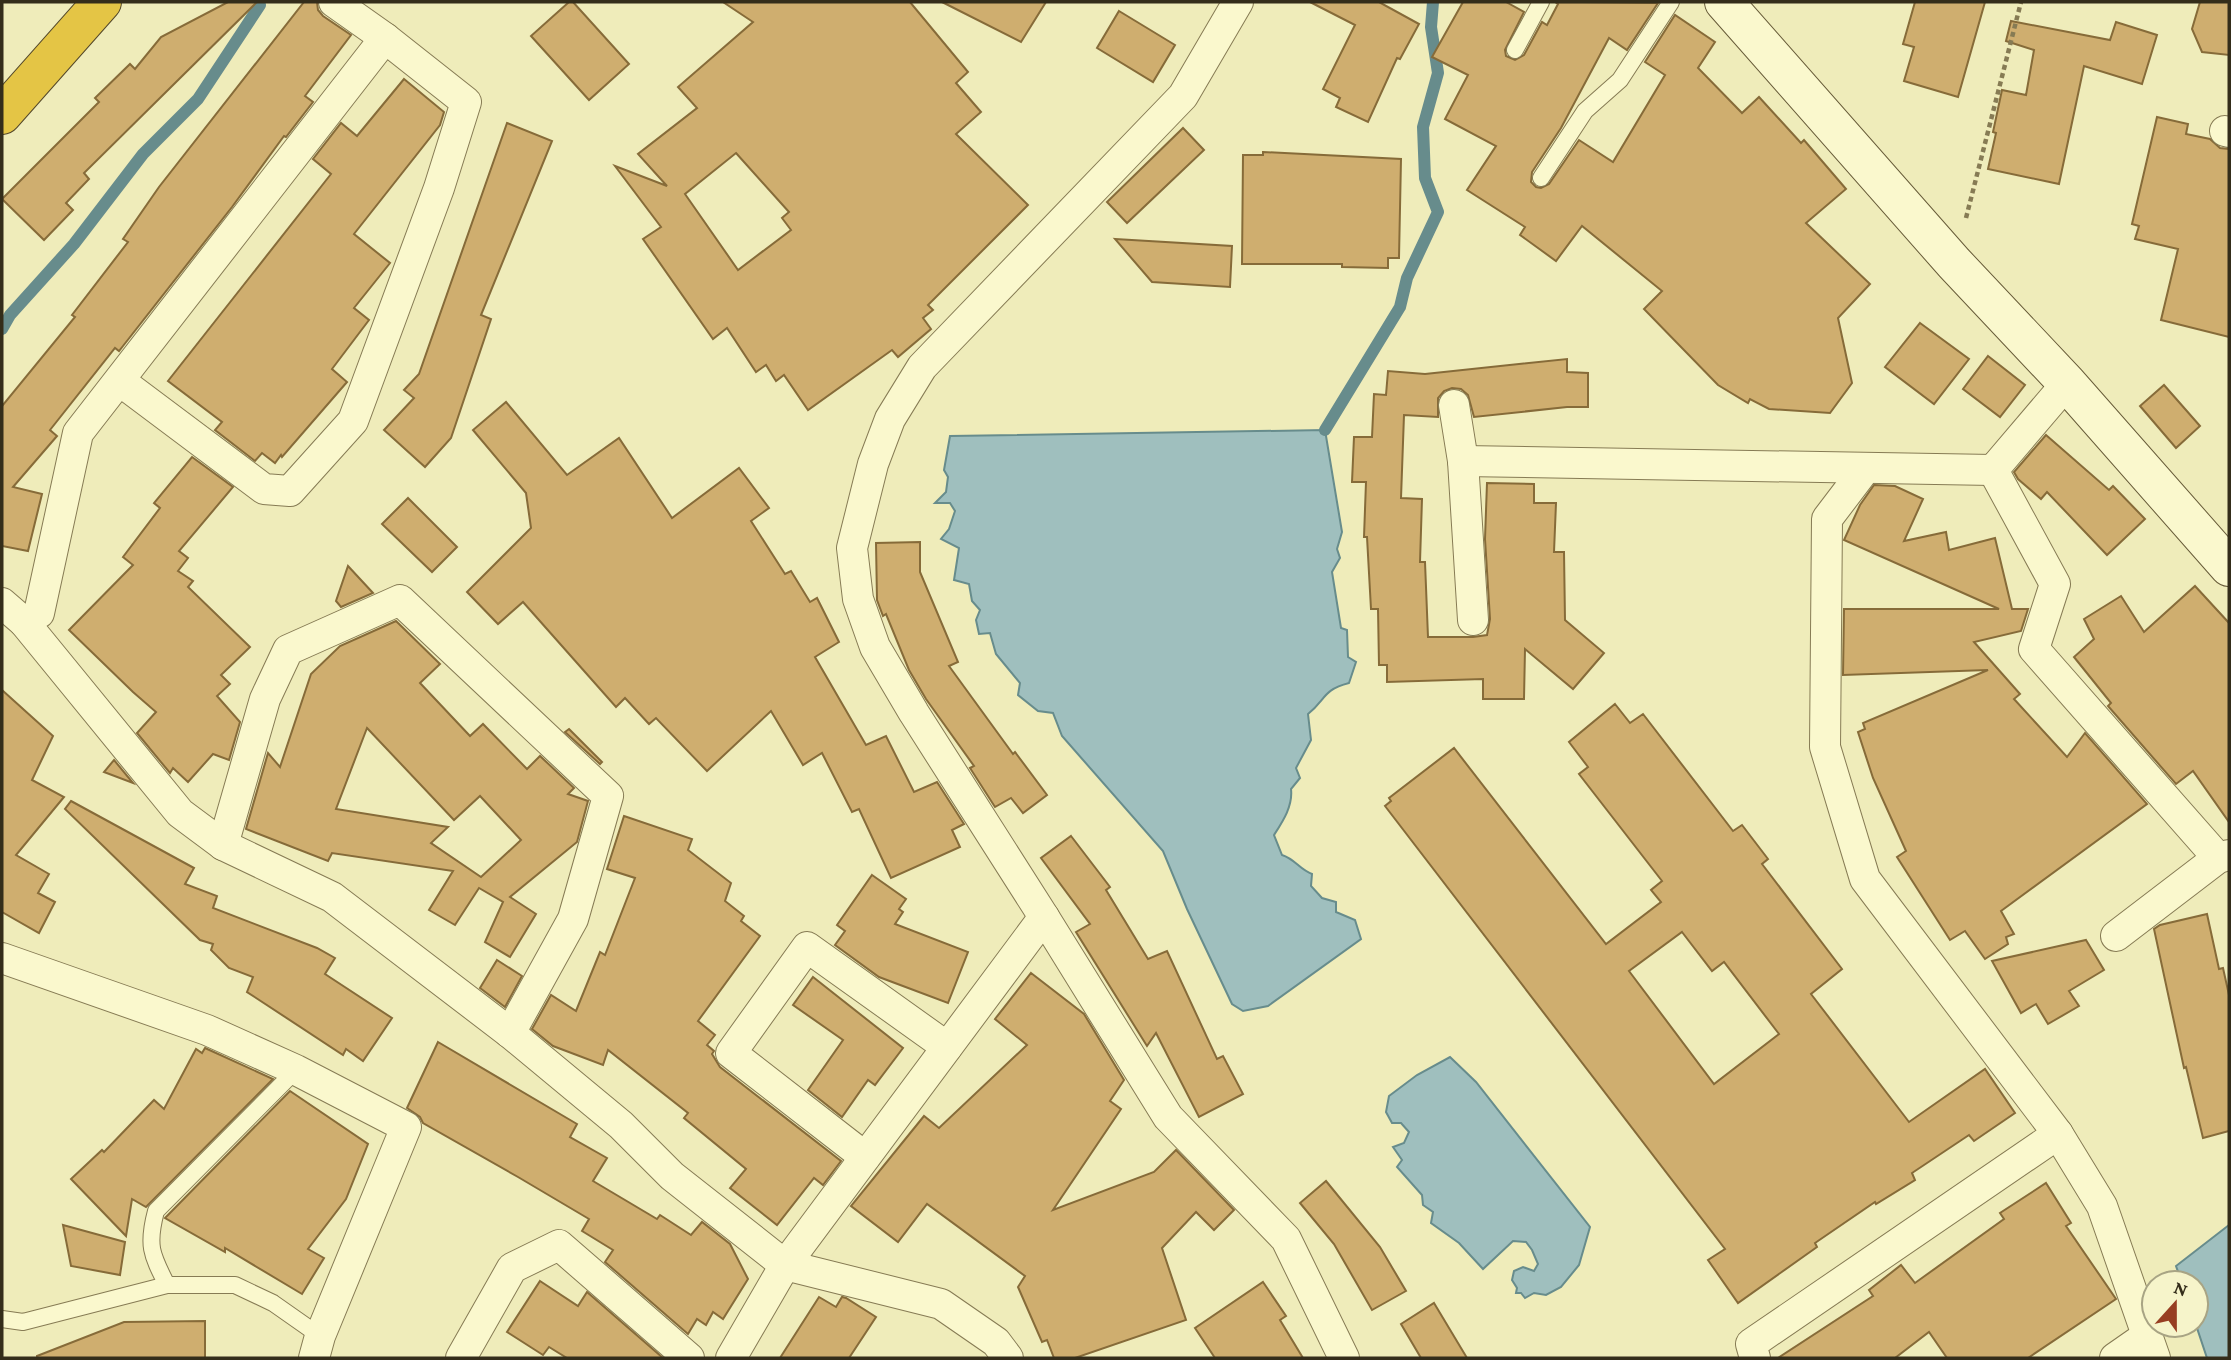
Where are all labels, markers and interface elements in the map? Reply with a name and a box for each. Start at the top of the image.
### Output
north arrow [2140,1269,2210,1339]
text: N [2171,1276,2191,1301]

